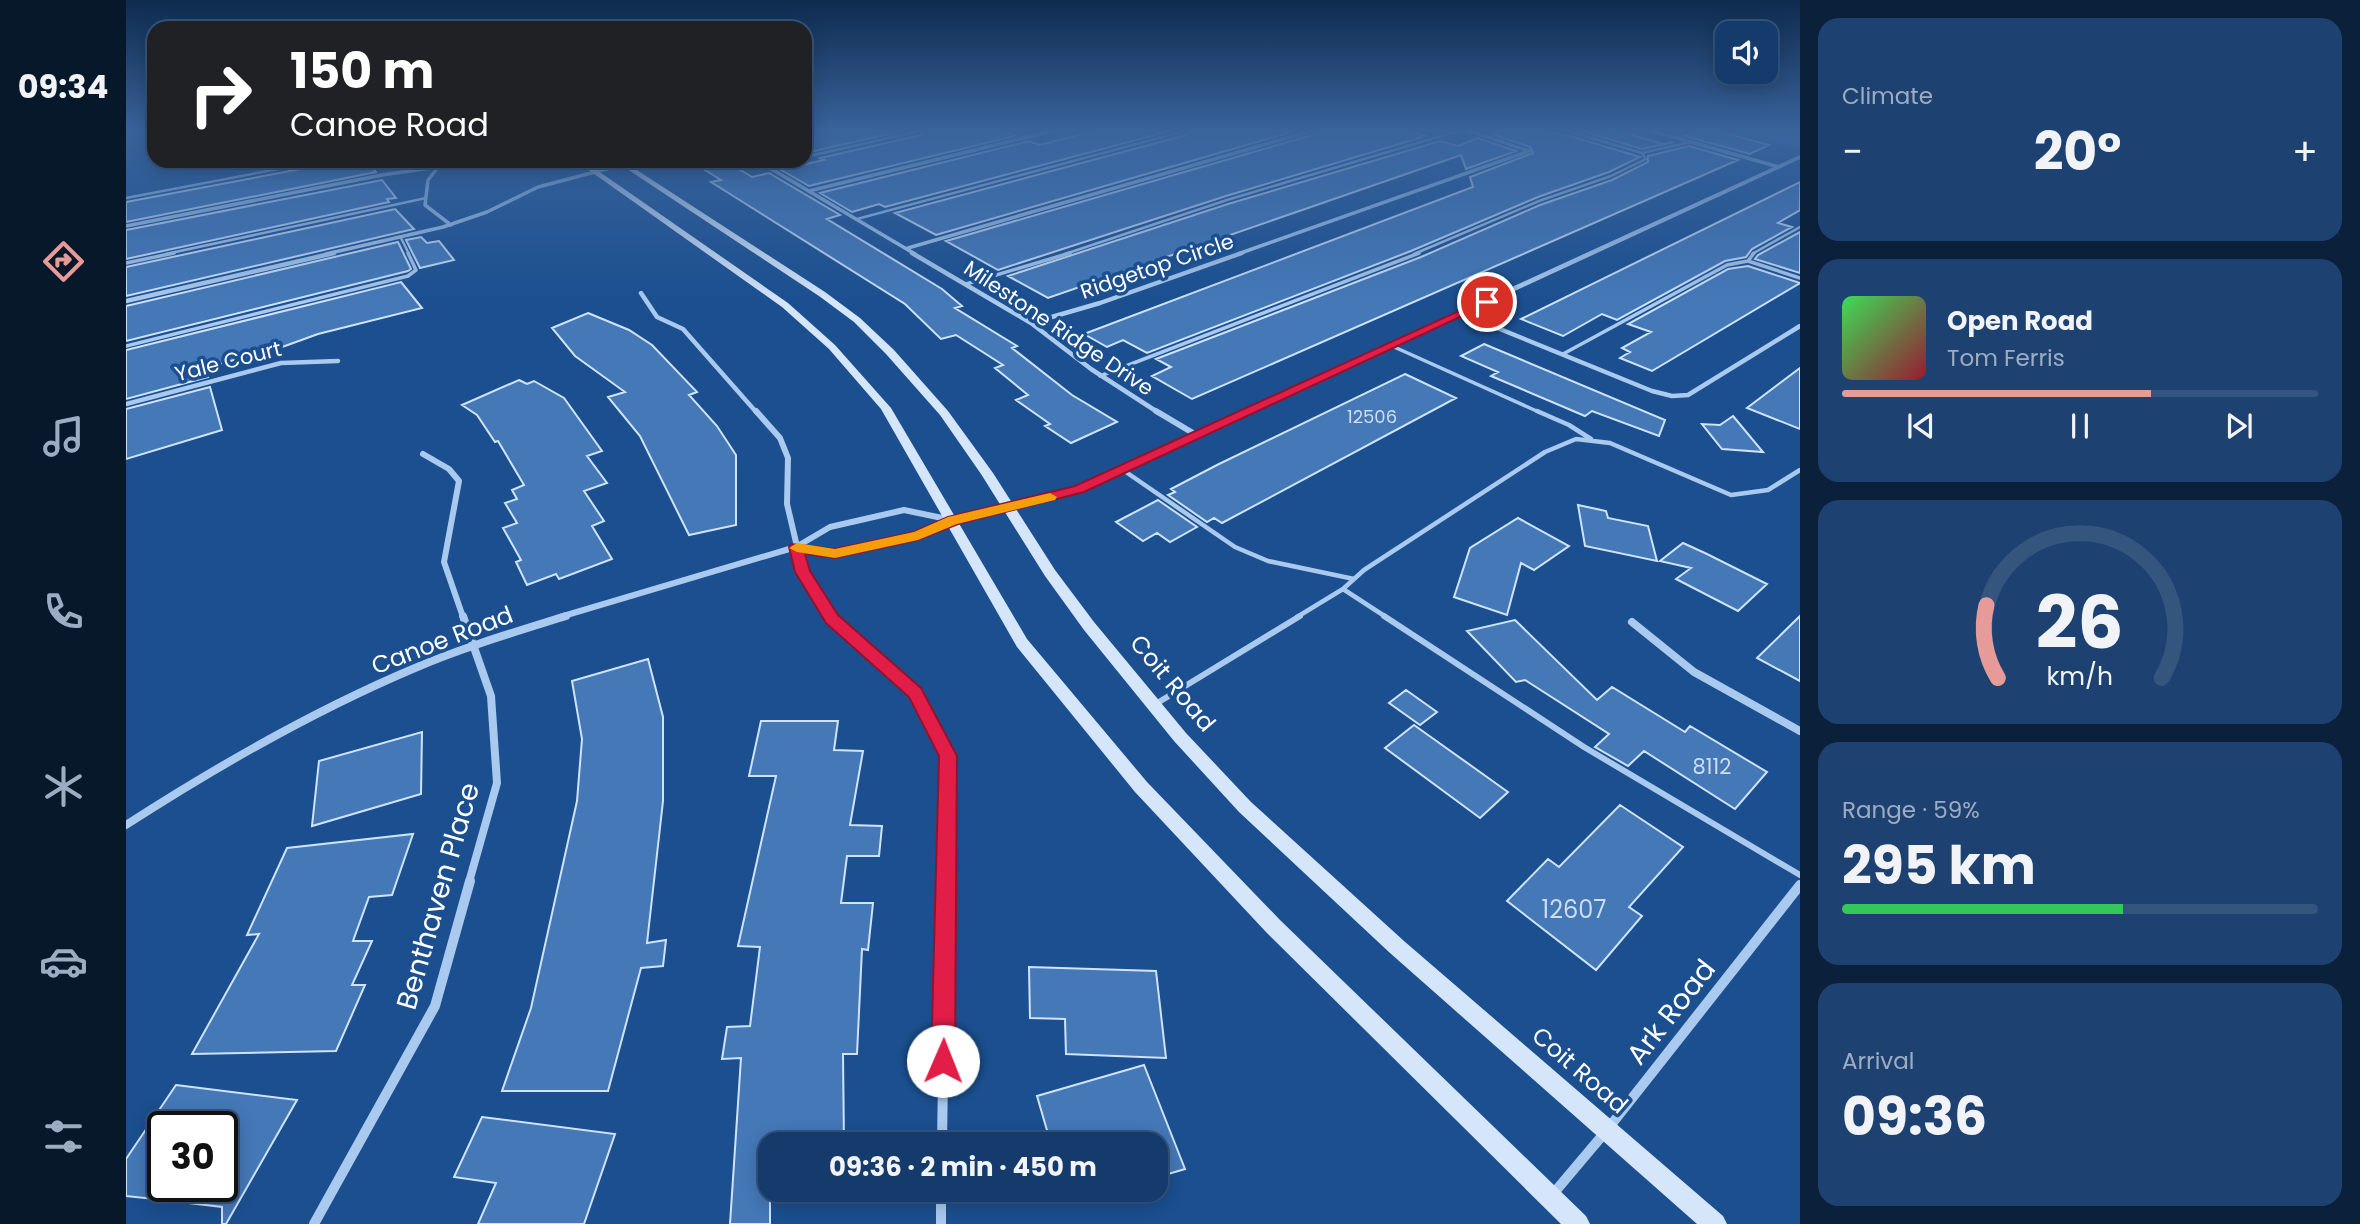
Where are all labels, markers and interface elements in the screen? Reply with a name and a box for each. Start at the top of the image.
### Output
map controls [1715,21,1778,84]
button: sound [1715,21,1778,84]
text: 150 m [290,37,435,105]
icon: right [175,49,266,140]
text: 09:34 [18,64,108,109]
text: Climate [1842,80,1933,112]
text: Canoe Road [290,102,489,147]
text: 20° [2034,115,2121,188]
text: − [1842,125,1863,178]
text: + [2292,125,2318,178]
street label: Ridgetop Circle [1076,226,1238,306]
icon: directions [39,237,88,286]
street label: Milestone Ridge Drive [958,254,1160,402]
pin [1457,272,1517,332]
icon: arrive [1468,283,1506,321]
text: Open Road [1947,303,2093,339]
street label: Yale Court [172,334,284,388]
text: Tom Ferris [1947,342,2065,374]
house number: 12506 [1347,404,1397,429]
icon: previous [1902,407,1940,445]
icon: pause [2061,407,2099,445]
icon: next [2220,407,2258,445]
icon: music [39,412,88,461]
text: 26 [2036,572,2124,673]
icon: phone [39,587,88,636]
street label: Canoe Road [366,598,518,682]
street label: Coit Road [1123,627,1223,739]
text: km/h [2047,659,2113,694]
house number: 8112 [1693,752,1731,781]
icon: climate [39,762,88,811]
street label: Benthaven Place [387,778,489,1014]
text: Range · 59% [1842,794,1980,826]
text: 295 km [1842,829,2036,902]
house number: 12607 [1542,893,1606,926]
icon: car [39,937,88,986]
street label: Ark Road [1617,951,1725,1073]
street label: Coit Road [1525,1019,1635,1121]
position arrow [906,1024,980,1098]
text: Arrival [1842,1045,1914,1077]
text: 09:36 [1842,1080,1987,1153]
speed limit sign: 30 [147,1111,238,1202]
icon: filters [39,1112,88,1161]
text: 09:36 · 2 min · 450 m [829,1149,1097,1185]

